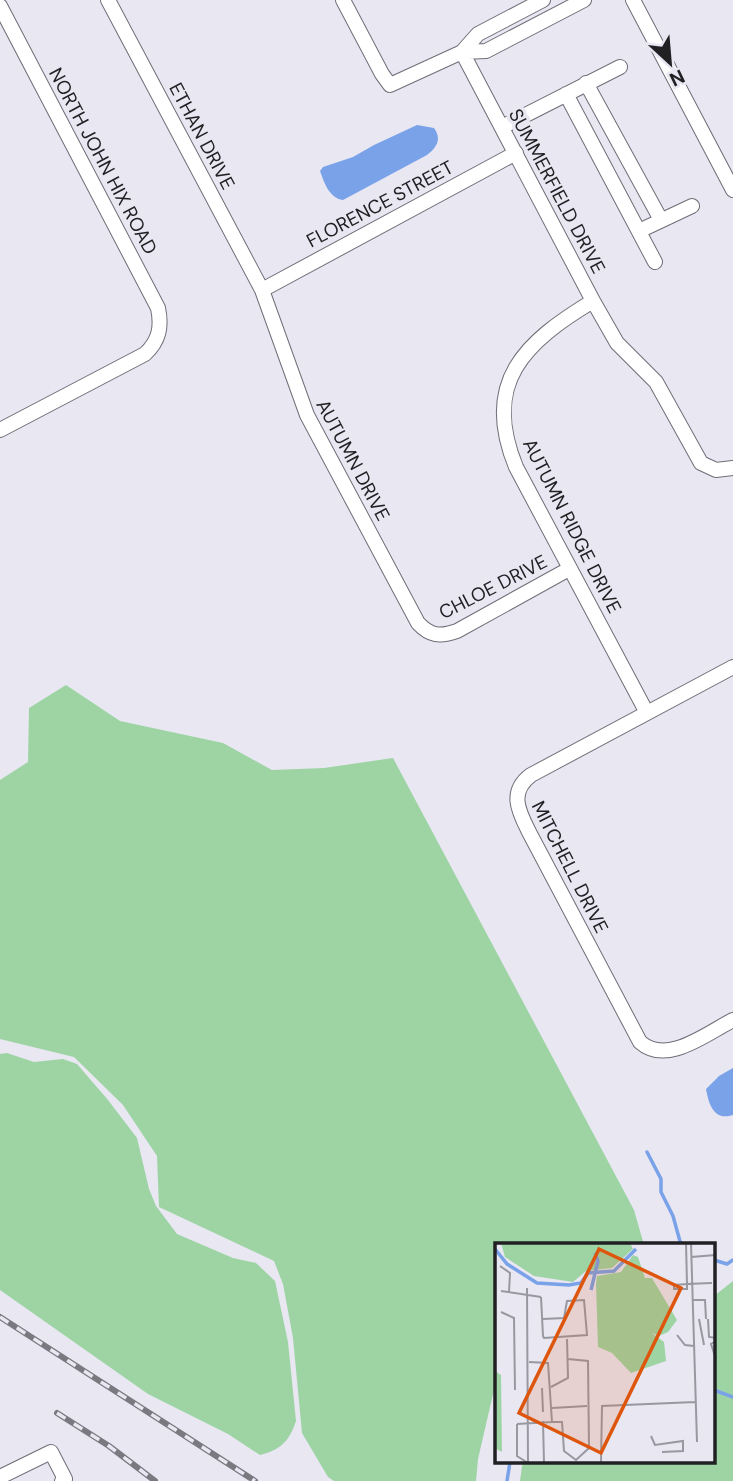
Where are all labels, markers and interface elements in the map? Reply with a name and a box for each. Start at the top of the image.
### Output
north arrow [635,28,705,98]
street label: NORTH JOHN HIX ROAD [43,63,163,259]
text: N [666,64,689,92]
street label: ETHAN DRIVE [163,78,241,194]
street label: SUMMERFIELD DRIVE [503,104,611,278]
street label: FLORENCE STREET [302,155,458,253]
street label: AUTUMN DRIVE [311,395,395,525]
street label: AUTUMN RIDGE DRIVE [517,434,627,618]
street label: CHLOE DRIVE [435,549,551,625]
street label: MITCHELL DRIVE [526,797,614,937]
inset map [495,1243,716,1464]

